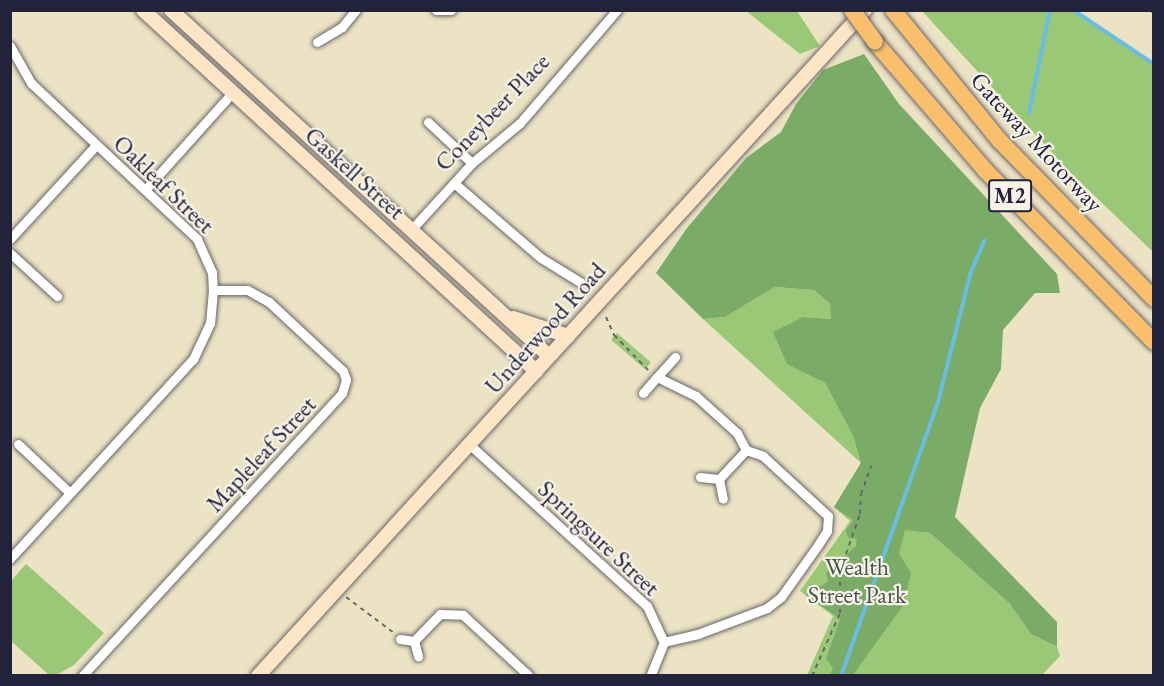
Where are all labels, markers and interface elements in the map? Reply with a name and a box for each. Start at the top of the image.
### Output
street label: Coneybeer Place [429,47,555,177]
street label: Gateway Motorway [965,66,1109,218]
street label: Gaskell Street [299,121,411,225]
street label: Oakleaf Street [108,129,220,239]
road number: M2 [988,177,1032,215]
street label: Underwood Road [479,256,611,400]
street label: Mapleleaf Street [200,390,322,518]
street label: Springsure Street [532,474,666,602]
park label: Wealth Street Park [808,553,906,609]

